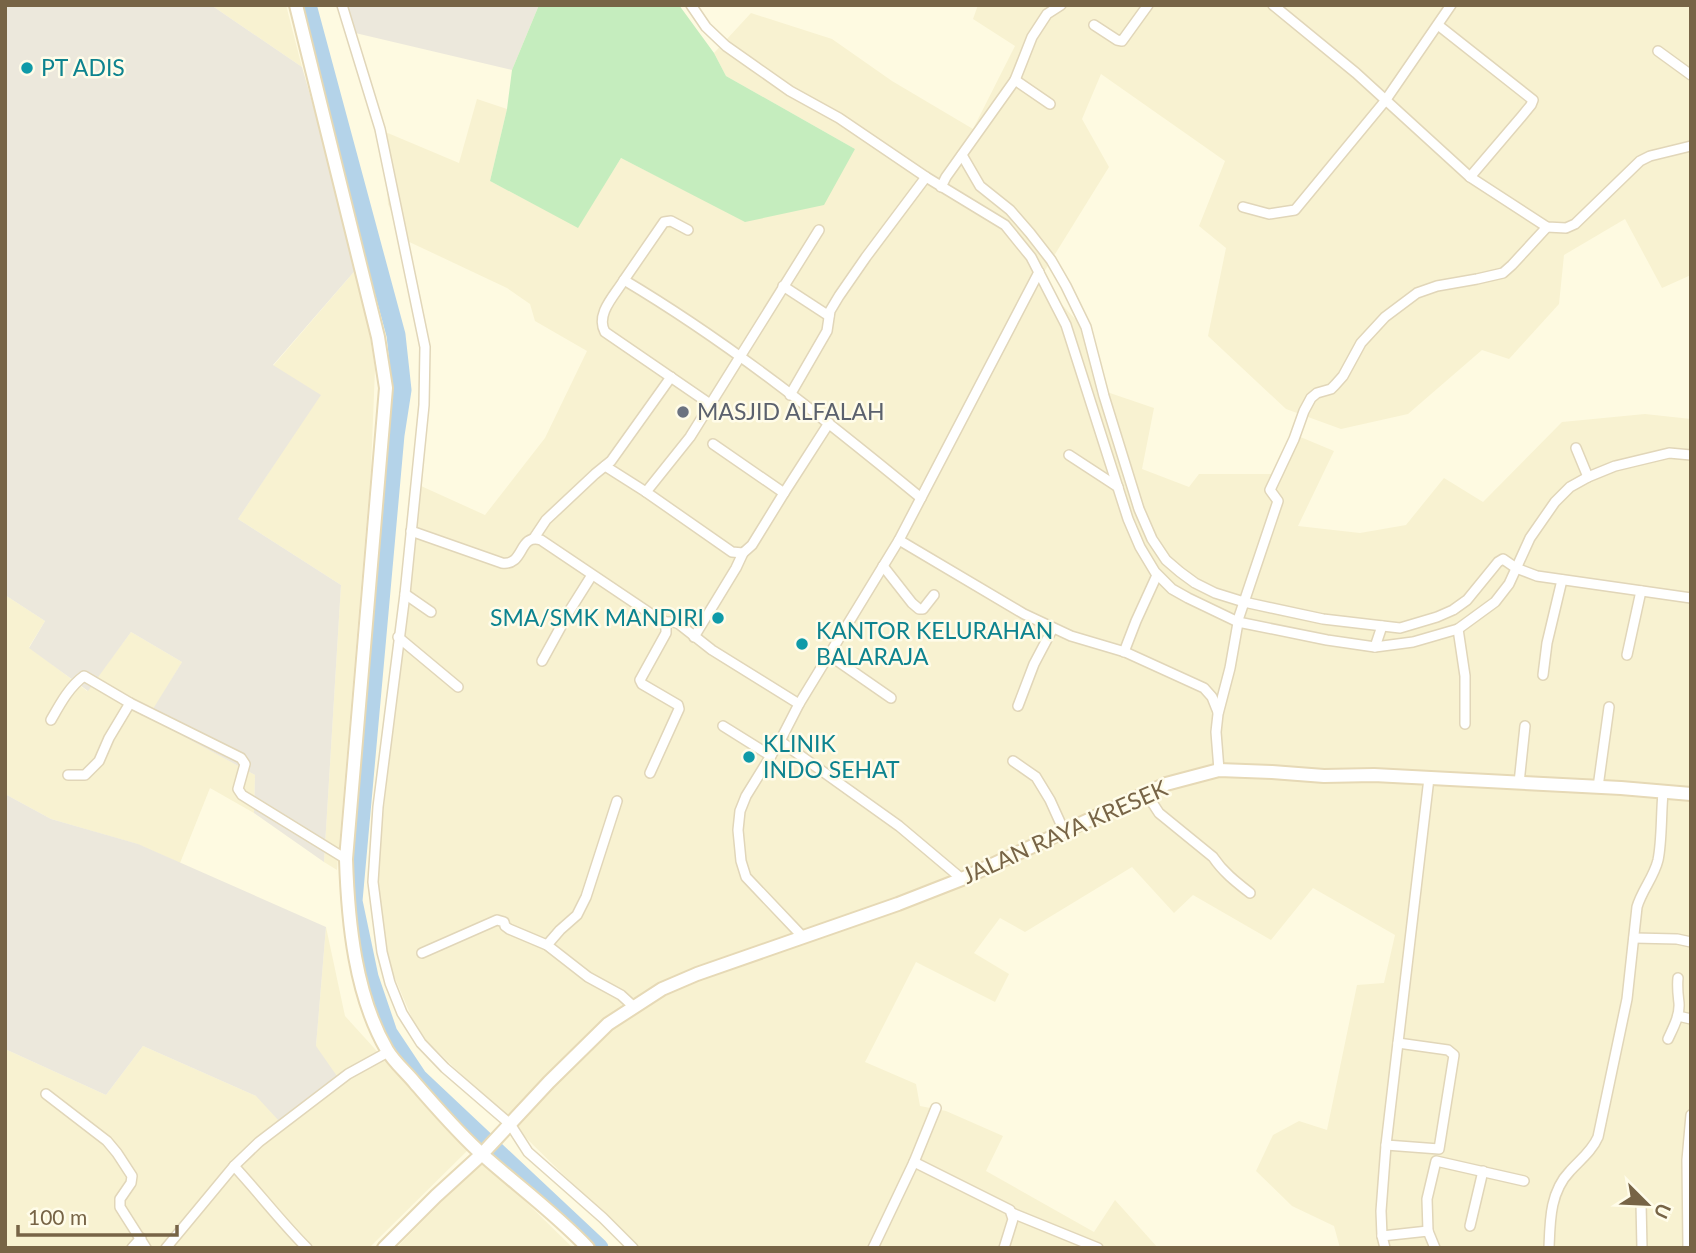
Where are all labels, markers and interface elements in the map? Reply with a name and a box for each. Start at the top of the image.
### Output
place label: PT ADIS [41,53,125,81]
marker: PT ADIS [19,60,35,76]
place label: MASJID ALFALAH [697,397,885,425]
marker: MASJID ALFALAH [675,404,691,420]
place label: SMA/SMK MANDIRI [490,603,704,631]
marker: SMA/SMK MANDIRI [710,610,726,626]
place label: KANTOR KELURAHAN BALARAJA [816,616,1053,670]
marker: KANTOR KELURAHAN BALARAJA [794,636,810,652]
place label: KLINIK INDO SEHAT [763,729,900,783]
marker: KLINIK INDO SEHAT [741,749,757,765]
street label: JALAN RAYA KRESEK [958,773,1172,889]
north arrow [1612,1169,1682,1239]
scale bar [18,1194,177,1238]
text: U [1650,1200,1676,1222]
text: 100 m [28,1204,87,1229]

